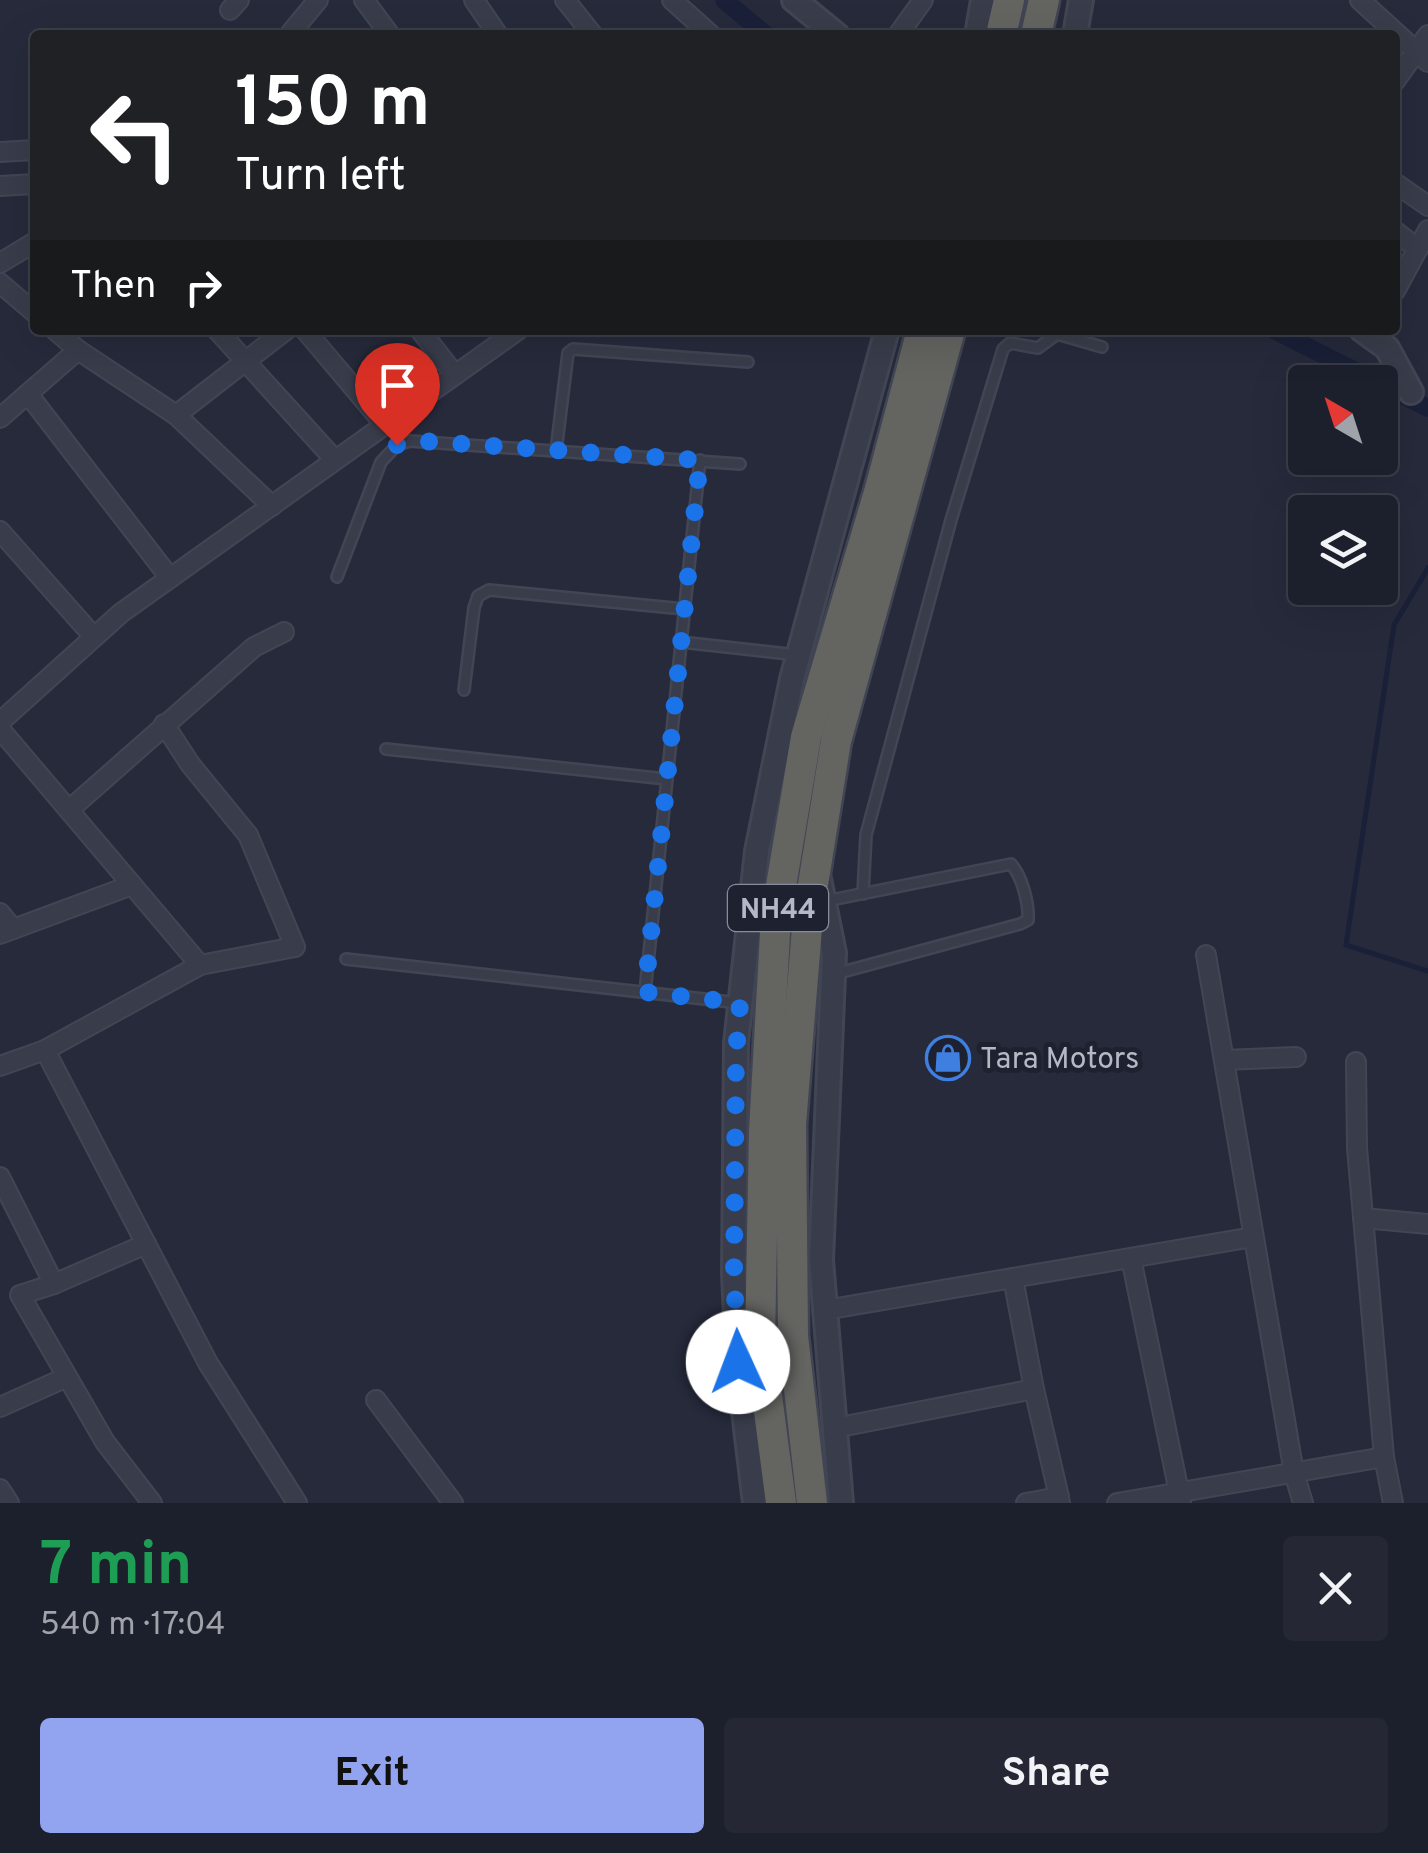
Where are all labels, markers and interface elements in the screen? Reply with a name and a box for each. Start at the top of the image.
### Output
text: 150 m [235,62,430,151]
icon: left [70,70,200,200]
text: Turn left [235,149,406,206]
icon: right [176,260,231,315]
text: Then [70,263,156,312]
pin [355,343,440,446]
icon: arrive [370,358,425,413]
north arrow [1288,365,1398,475]
map controls [1288,365,1398,605]
button: layers [1288,495,1398,605]
road number: NH44 [728,885,828,931]
shop icon: Tara Motors [925,1035,971,1081]
place label: Tara Motors [980,1042,1139,1079]
position arrow [686,1310,790,1414]
text: 7 min [40,1530,192,1606]
button: close [1283,1536,1388,1641]
text: 540 m · 17:04 [40,1606,225,1646]
button: Exit [40,1718,704,1833]
button: Share [724,1718,1388,1833]

